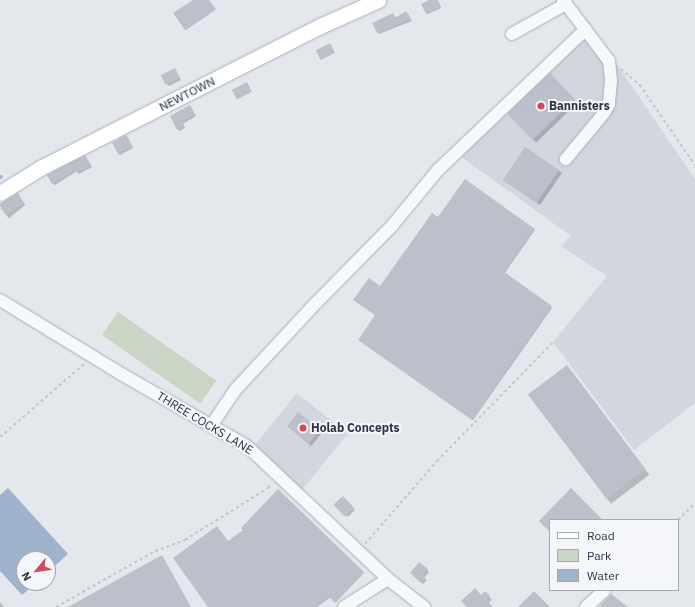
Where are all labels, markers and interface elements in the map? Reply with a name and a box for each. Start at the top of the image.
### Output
street label: NEWTOWN [157,74,217,114]
place label: Bannisters [549,99,610,113]
marker: Bannisters [536,101,546,111]
street label: THREE COCKS LANE [154,389,256,457]
place label: Holab Concepts [311,421,400,435]
marker: Holab Concepts [298,423,308,433]
legend [549,519,679,591]
text: Road [587,528,615,543]
text: Park [587,548,611,563]
north arrow [16,551,56,591]
text: Water [587,568,619,583]
text: N [18,569,34,583]

